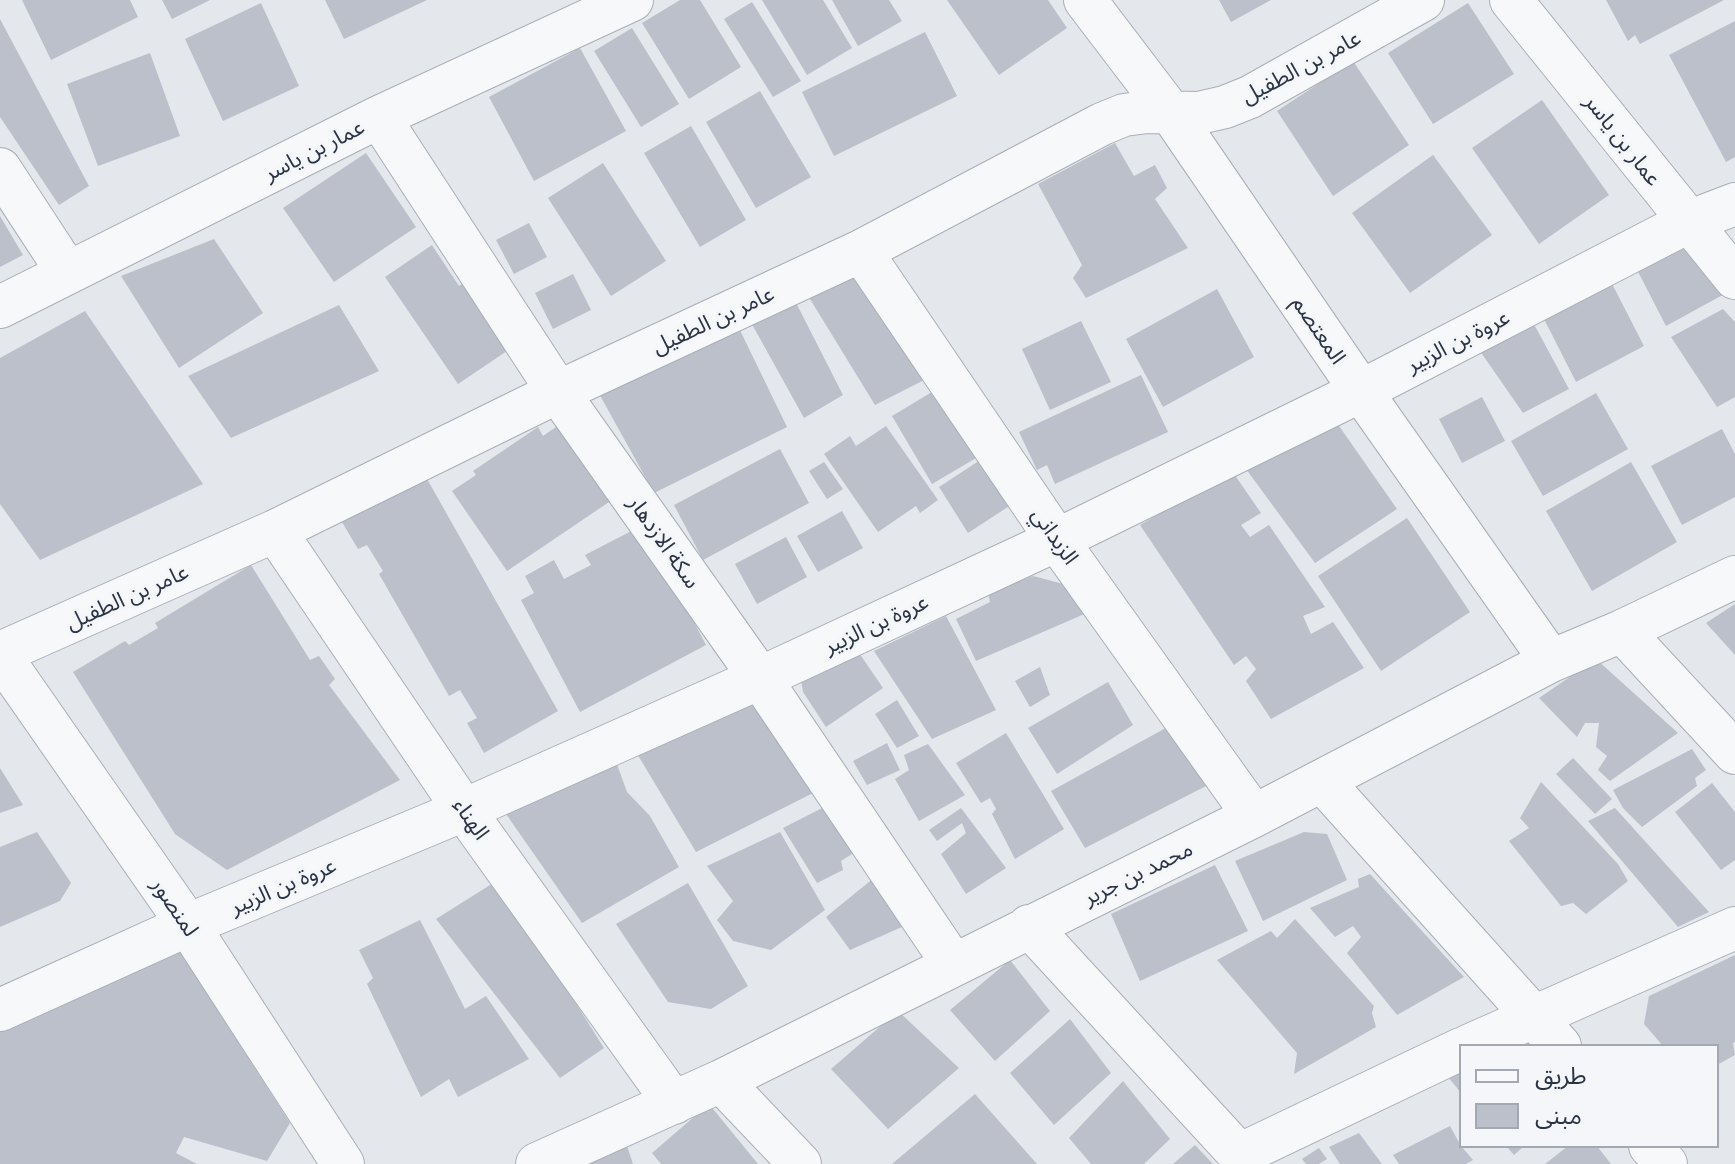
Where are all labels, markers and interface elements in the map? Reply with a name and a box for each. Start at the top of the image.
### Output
street label: عامر بن الطفيل [1237,24,1365,110]
street label: عمار بن ياسر [1579,89,1667,191]
street label: عمار بن ياسر [259,113,369,187]
street label: عامر بن الطفيل [648,280,778,360]
street label: المعتصم [1287,291,1351,369]
street label: عروة بن الزبير [1402,304,1514,378]
street label: سكة الازدهار [622,491,706,593]
street label: الزبداني [1026,502,1084,570]
street label: عامر بن الطفيل [62,558,192,636]
street label: عروة بن الزبير [819,588,933,660]
street label: الهناء [447,793,495,845]
street label: محمد بن جرير [1079,835,1197,911]
street label: عروة بن الزبير [226,852,340,920]
street label: لمنصور [146,873,204,941]
legend [1459,1044,1719,1148]
text: طريق [1535,1062,1587,1089]
text: مبنى [1535,1102,1582,1129]

